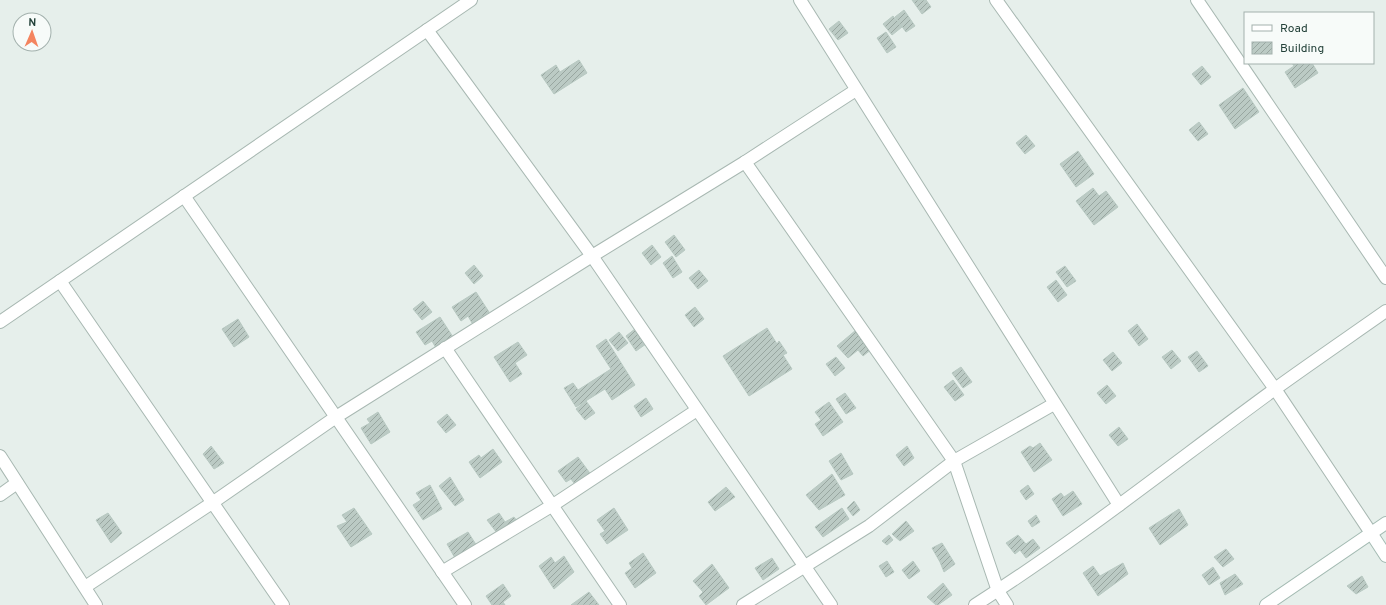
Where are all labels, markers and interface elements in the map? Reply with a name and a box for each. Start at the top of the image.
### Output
north arrow [12,12,52,52]
legend [1244,12,1374,64]
text: N [28,16,37,30]
text: Road [1280,21,1308,37]
text: Building [1280,41,1324,57]

